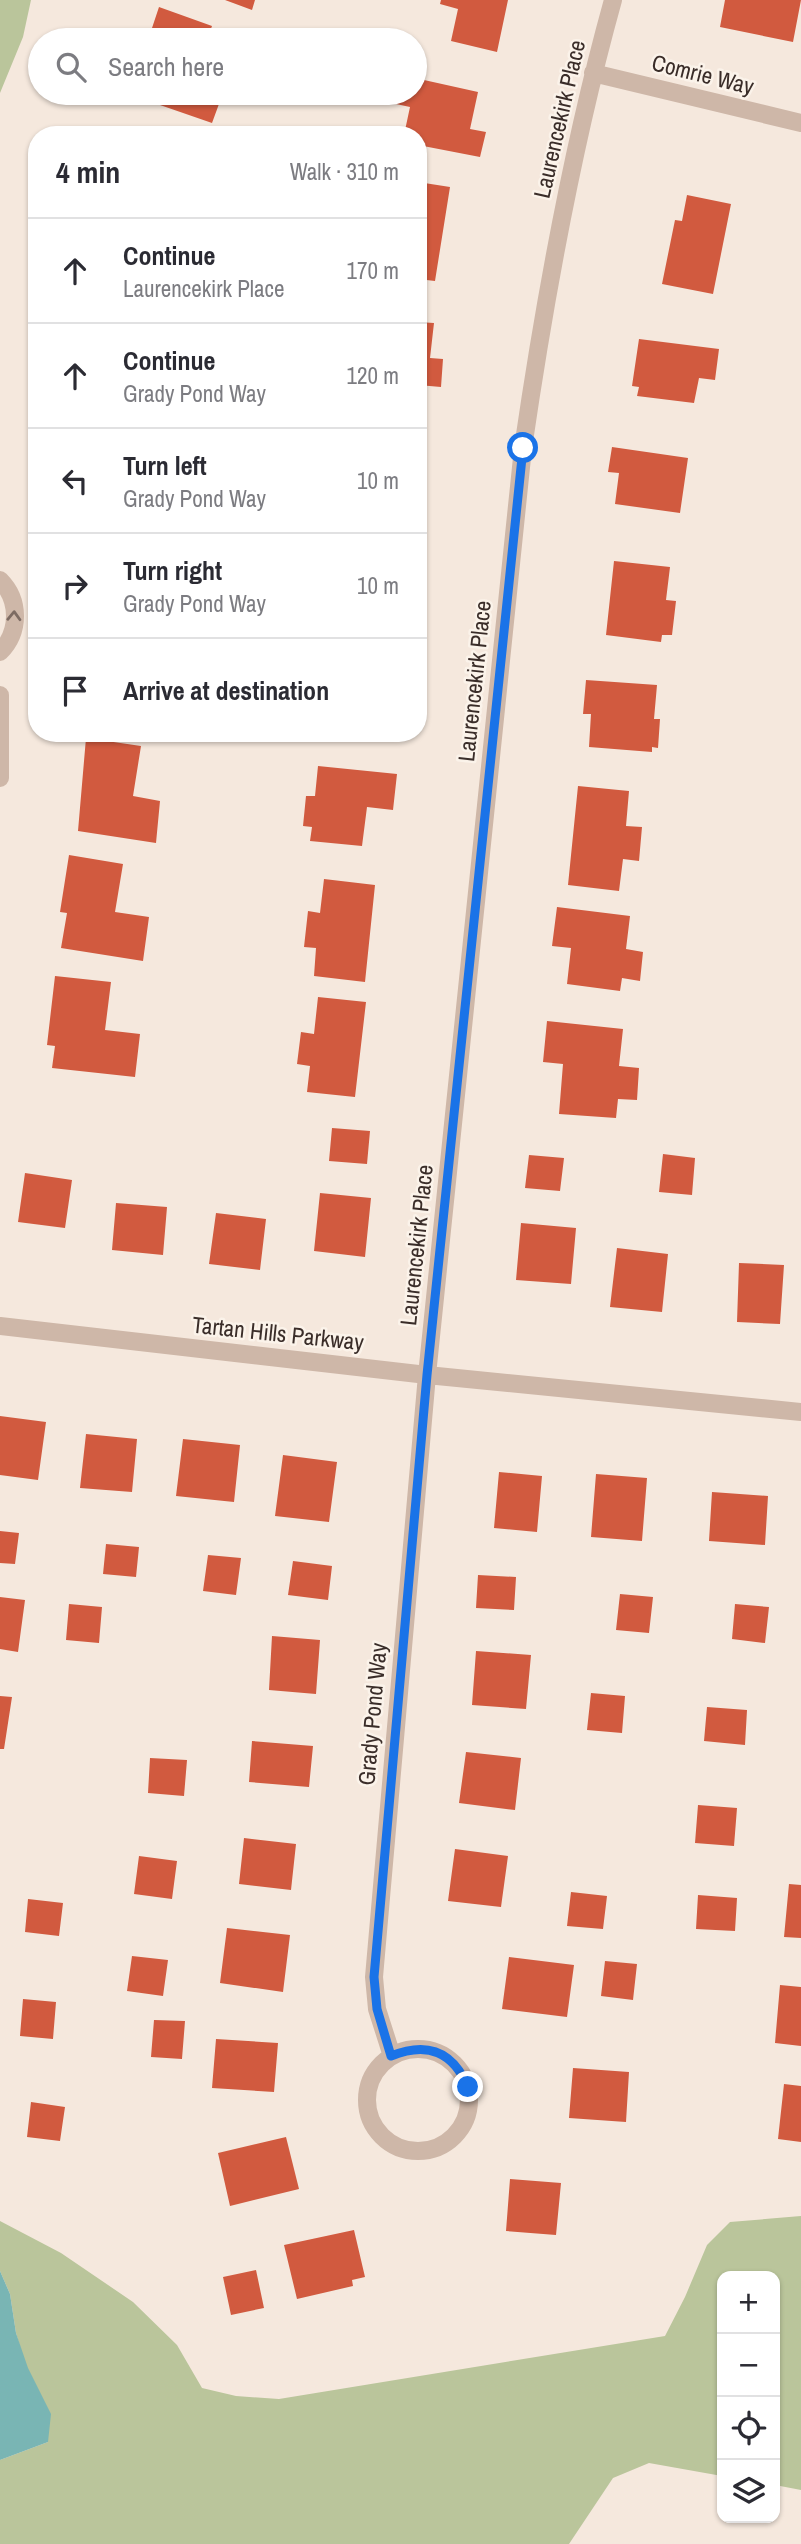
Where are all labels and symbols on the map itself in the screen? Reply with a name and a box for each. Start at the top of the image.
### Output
street label: Laurencekirk Place [526,37,592,201]
street label: Comrie Way [649,46,758,102]
route start [507,432,538,463]
street label: Laurencekirk Place [450,599,498,763]
one-way arrow [6,610,22,621]
street label: Laurencekirk Place [392,1163,440,1327]
street label: Tartan Hills Parkway [191,1309,366,1357]
street label: Grady Pond Way [350,1641,394,1787]
route end [452,2071,483,2102]

